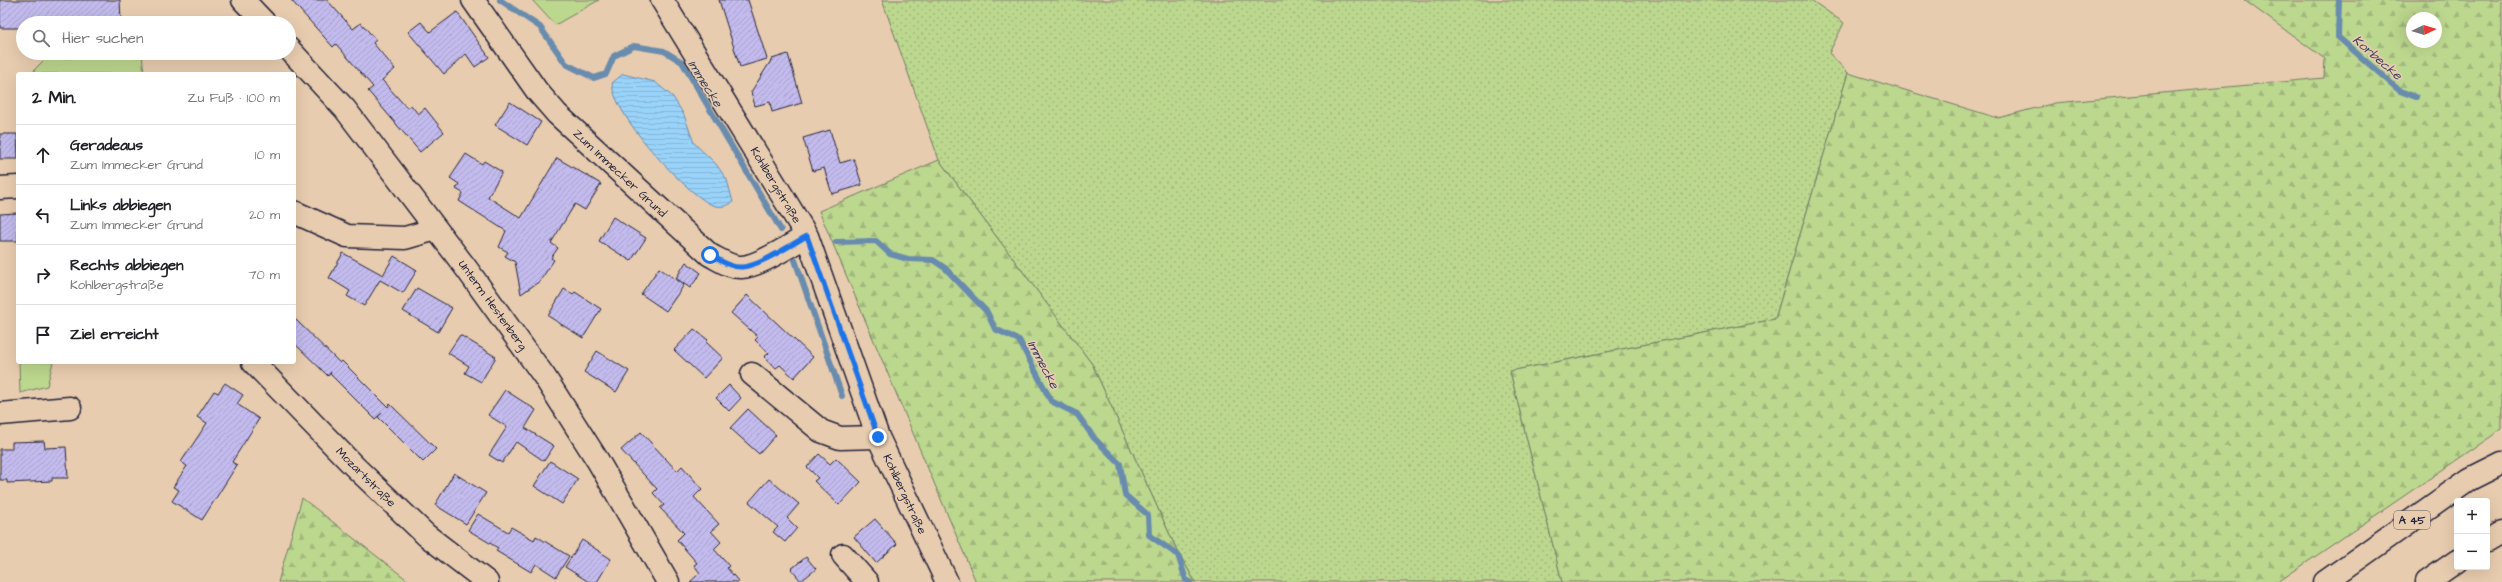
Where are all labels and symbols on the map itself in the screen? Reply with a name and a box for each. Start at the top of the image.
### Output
north arrow [2406,12,2442,48]
water label: Korbecke [2349,31,2407,85]
water label: Immecke [684,57,727,111]
street label: Zum Immecker Grund [569,125,670,221]
street label: Kohlbergstraße [745,144,805,228]
route start [701,246,719,264]
street label: Unterm Hestenberg [453,257,531,355]
water label: Immecke [1023,337,1064,393]
route end [869,428,887,446]
street label: Mozartstraße [332,443,400,512]
street label: Kohlbergstraße [878,451,931,538]
road number: A 45 [2394,511,2430,529]

